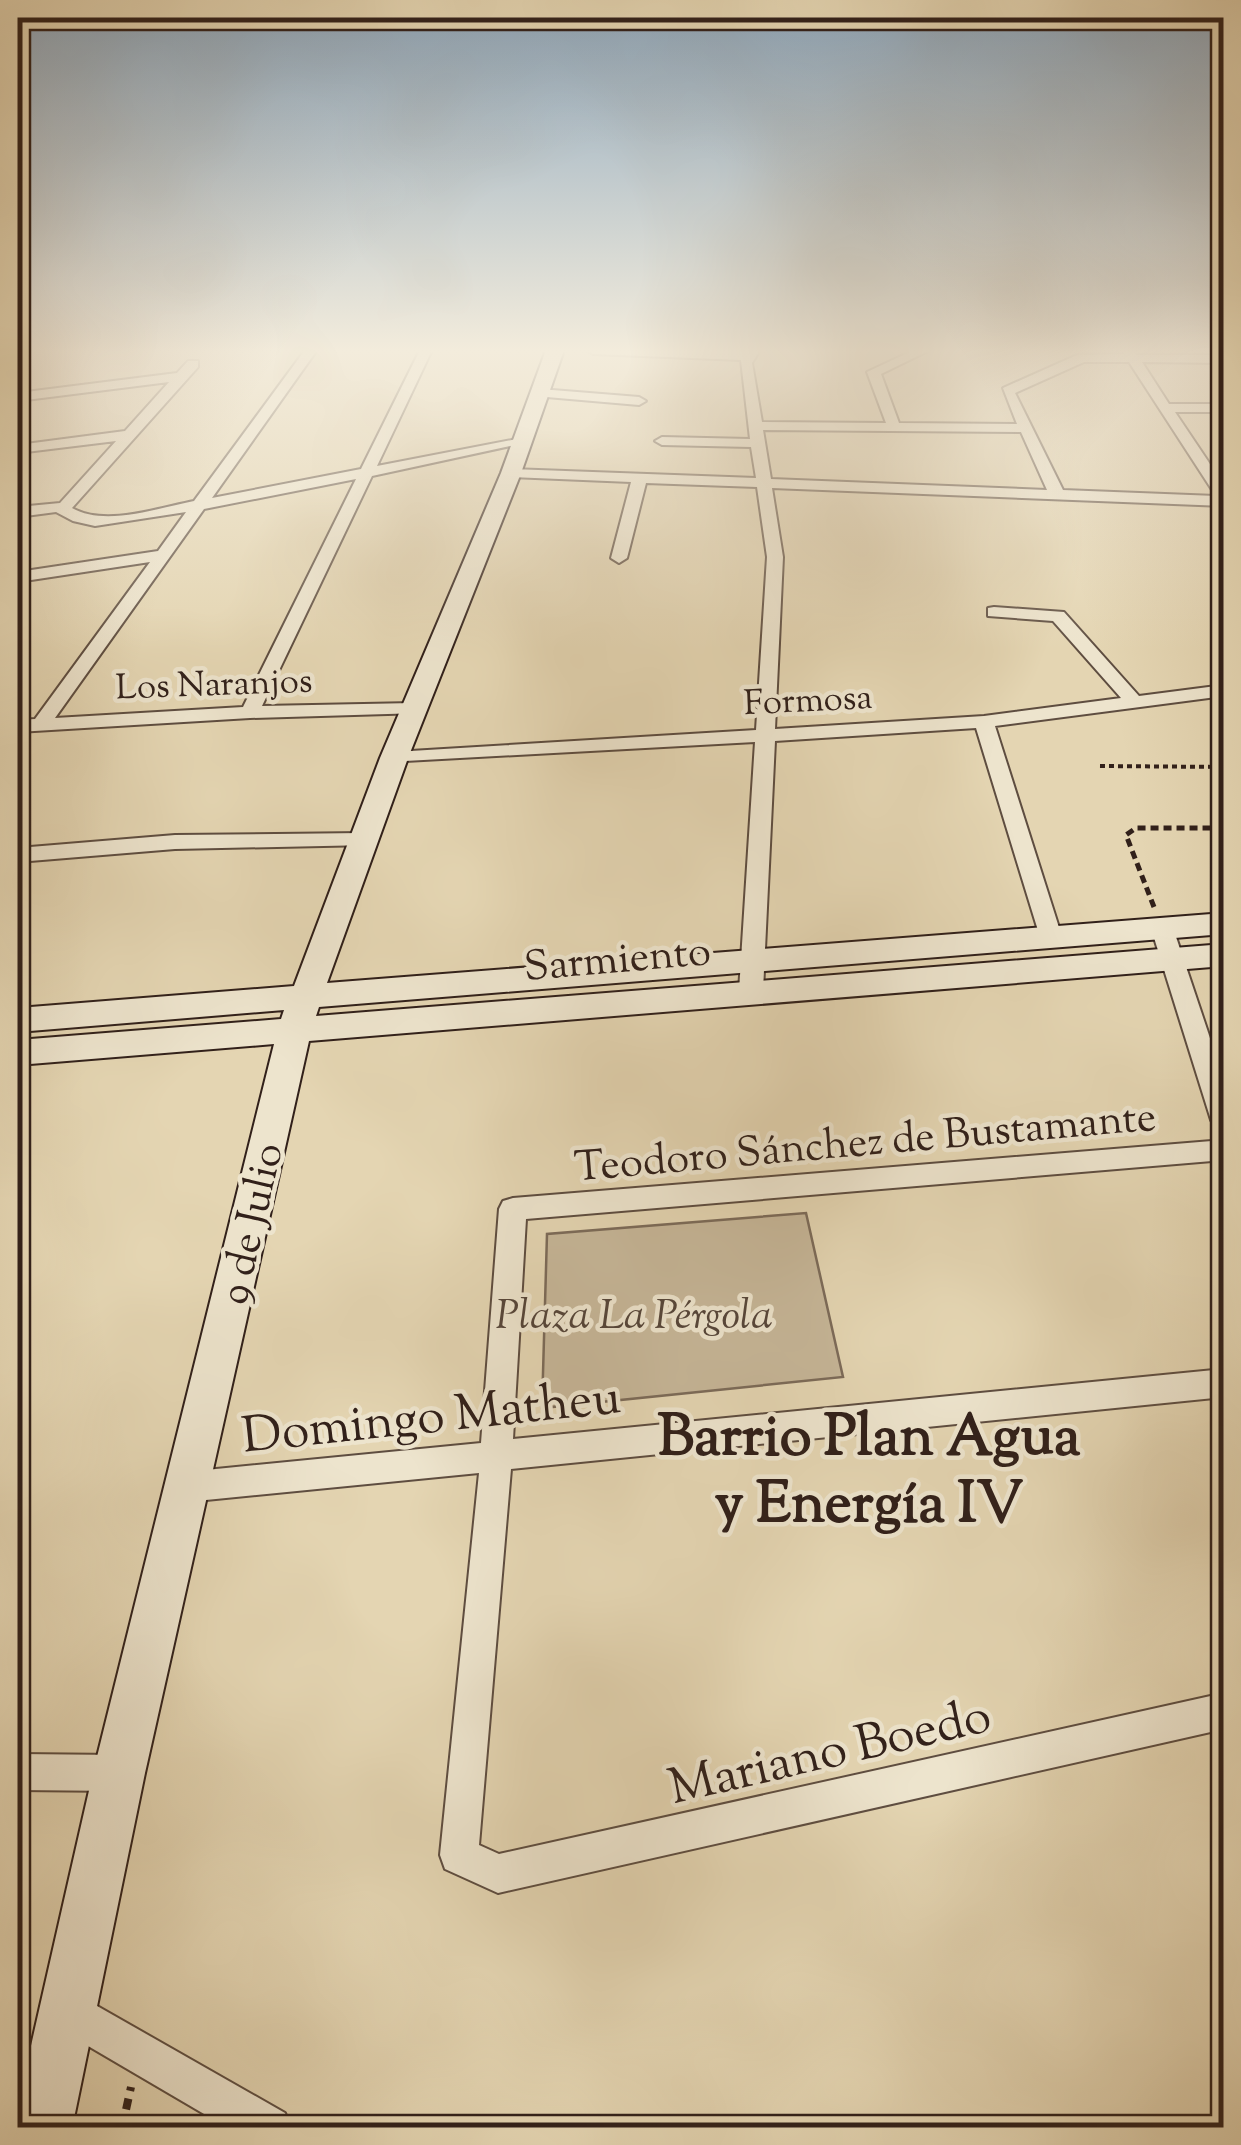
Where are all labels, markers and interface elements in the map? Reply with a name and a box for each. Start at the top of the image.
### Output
street label: Los Naranjos [115,658,313,715]
street label: Formosa [743,674,874,731]
street label: Sarmiento [522,924,713,1000]
street label: Teodoro Sánchez de Bustamante [572,1090,1159,1200]
street label: 9 de Julio [206,1137,302,1311]
park label: Plaza La Pérgola [496,1288,773,1348]
street label: Domingo Matheu [239,1364,624,1476]
district label: Barrio Plan Agua y Energía IV [658,1398,1081,1549]
street label: Mariano Boedo [662,1683,999,1827]

